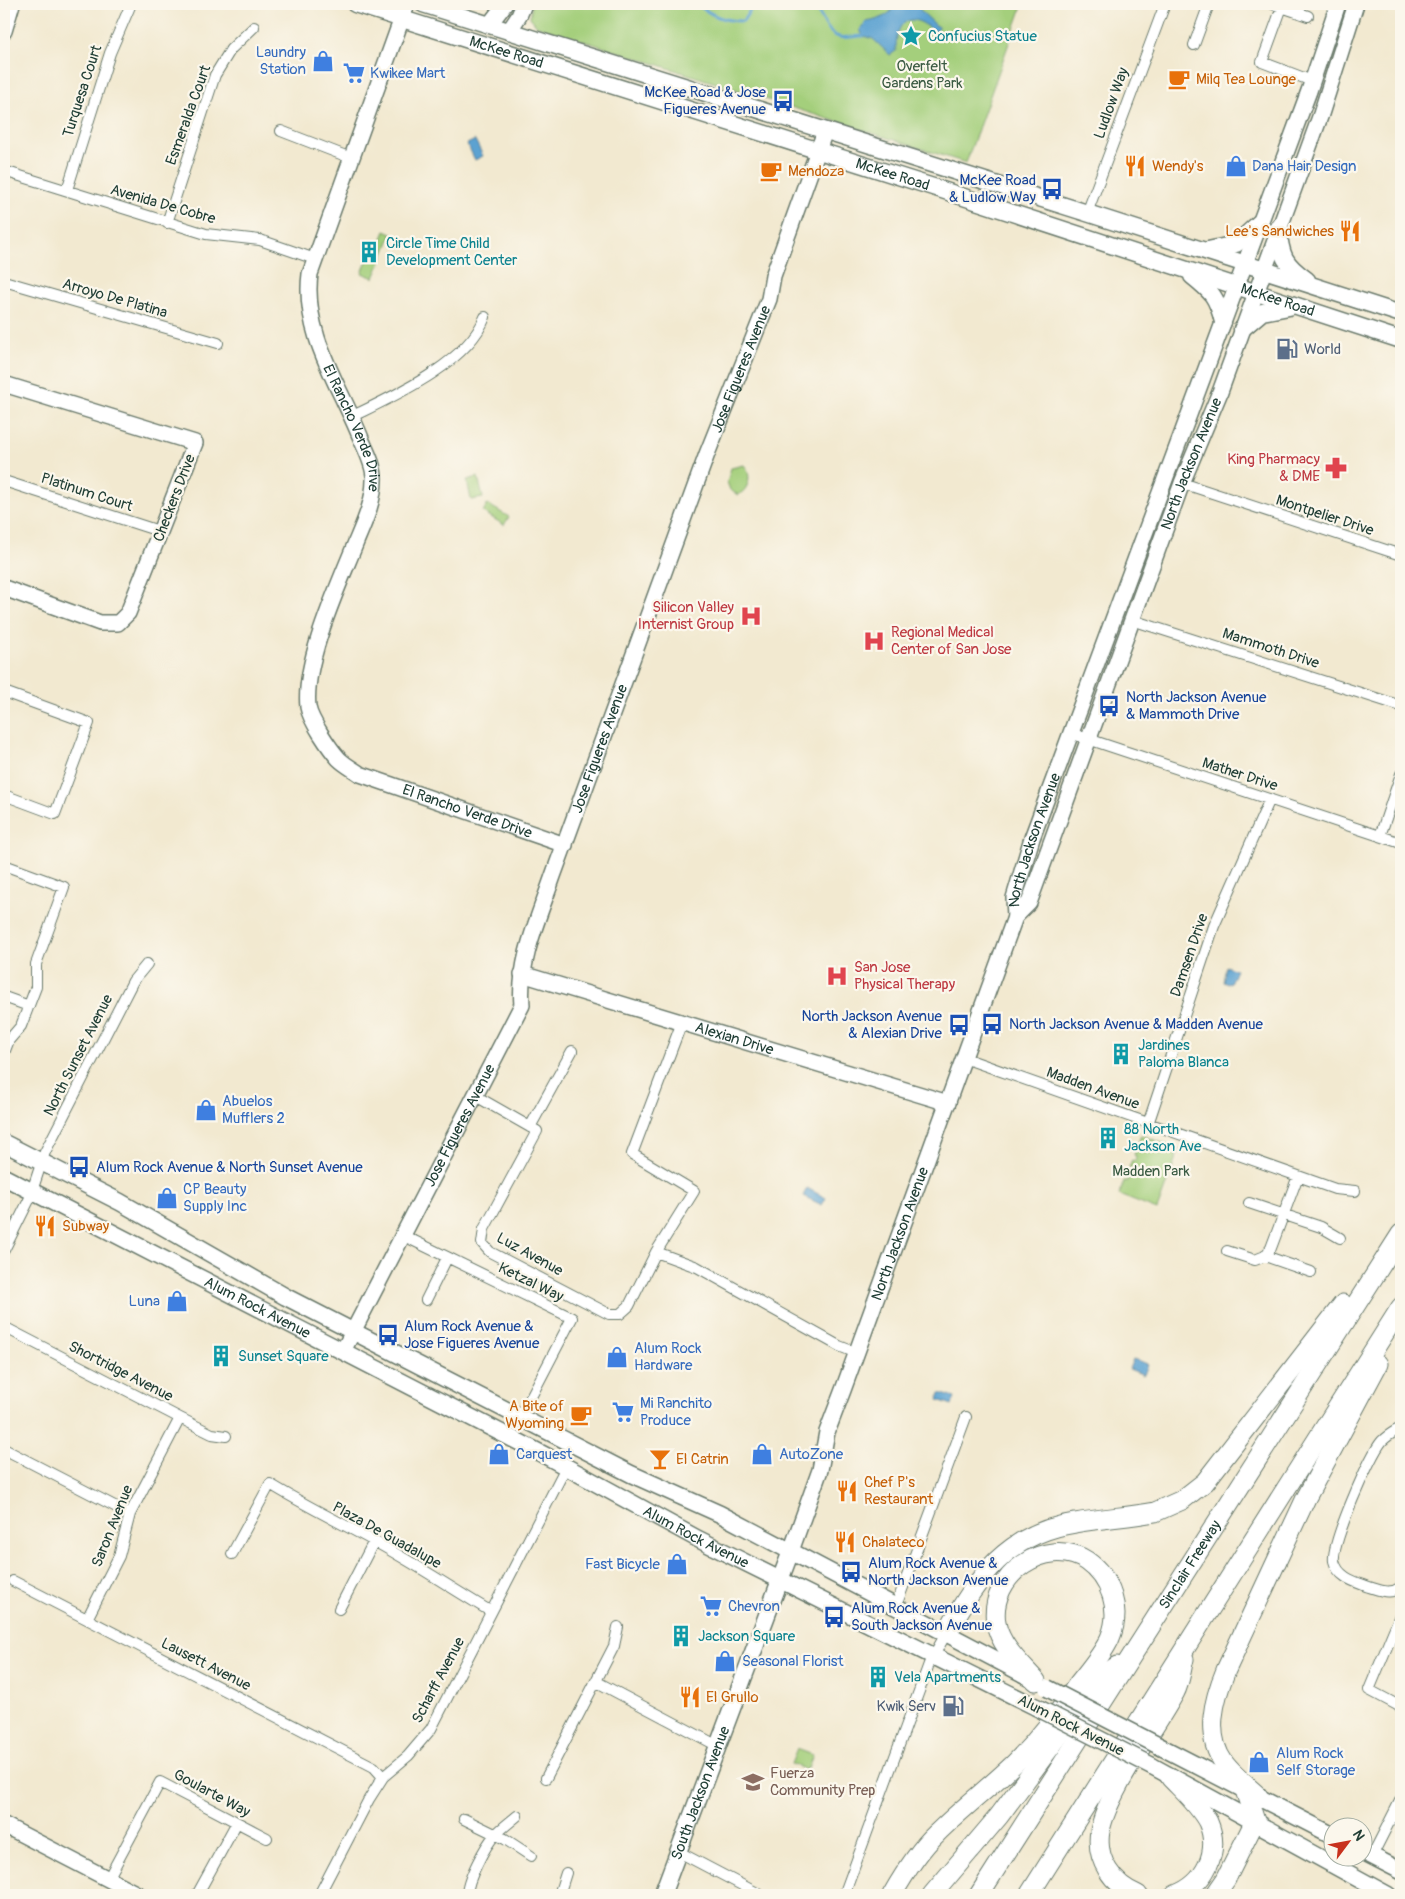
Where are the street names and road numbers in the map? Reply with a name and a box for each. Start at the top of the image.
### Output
street label: McKee Road [467,32,546,73]
street label: Turquesa Court [59,42,107,140]
street label: Esmeralda Court [162,62,216,168]
street label: Ludlow Way [1090,64,1133,141]
street label: McKee Road [853,154,932,195]
street label: Avenida De Cobre [108,180,218,229]
street label: Arroyo De Platina [60,274,170,323]
street label: McKee Road [1238,279,1317,321]
street label: Jose Figueres Avenue [707,302,776,436]
street label: El Rancho Verde Drive [318,362,383,493]
street label: North Jackson Avenue [1157,395,1227,532]
street label: Checkers Drive [149,451,200,545]
street label: Platinum Court [39,469,136,517]
street label: Montpelier Drive [1273,491,1377,540]
street label: Mammoth Drive [1220,624,1322,673]
street label: Jose Figueres Avenue [568,681,632,816]
street label: Mather Drive [1200,753,1281,796]
street label: North Jackson Avenue [1005,770,1065,908]
street label: El Rancho Verde Drive [400,780,535,843]
street label: Damsen Drive [1166,910,1213,999]
street label: North Sunset Avenue [40,991,118,1119]
street label: Alexian Drive [693,1018,777,1060]
street label: Jose Figueres Avenue [421,1061,500,1190]
street label: Madden Avenue [1044,1063,1142,1114]
street label: North Jackson Avenue [867,1164,933,1303]
street label: Luz Avenue [493,1228,567,1281]
street label: Ketzal Way [495,1259,567,1307]
street label: Alum Rock Avenue [201,1273,314,1343]
street label: Shortridge Avenue [65,1337,177,1406]
street label: Saron Avenue [87,1482,138,1570]
street label: Plaza De Guadalupe [329,1498,445,1573]
street label: Alum Rock Avenue [639,1502,752,1573]
street label: Sinclair Freeway [1155,1516,1226,1613]
street label: Scharff Avenue [408,1633,469,1727]
street label: Lausett Avenue [158,1634,254,1695]
street label: Alum Rock Avenue [1014,1690,1128,1761]
street label: South Jackson Avenue [667,1723,735,1863]
street label: Goularte Way [170,1765,254,1822]

